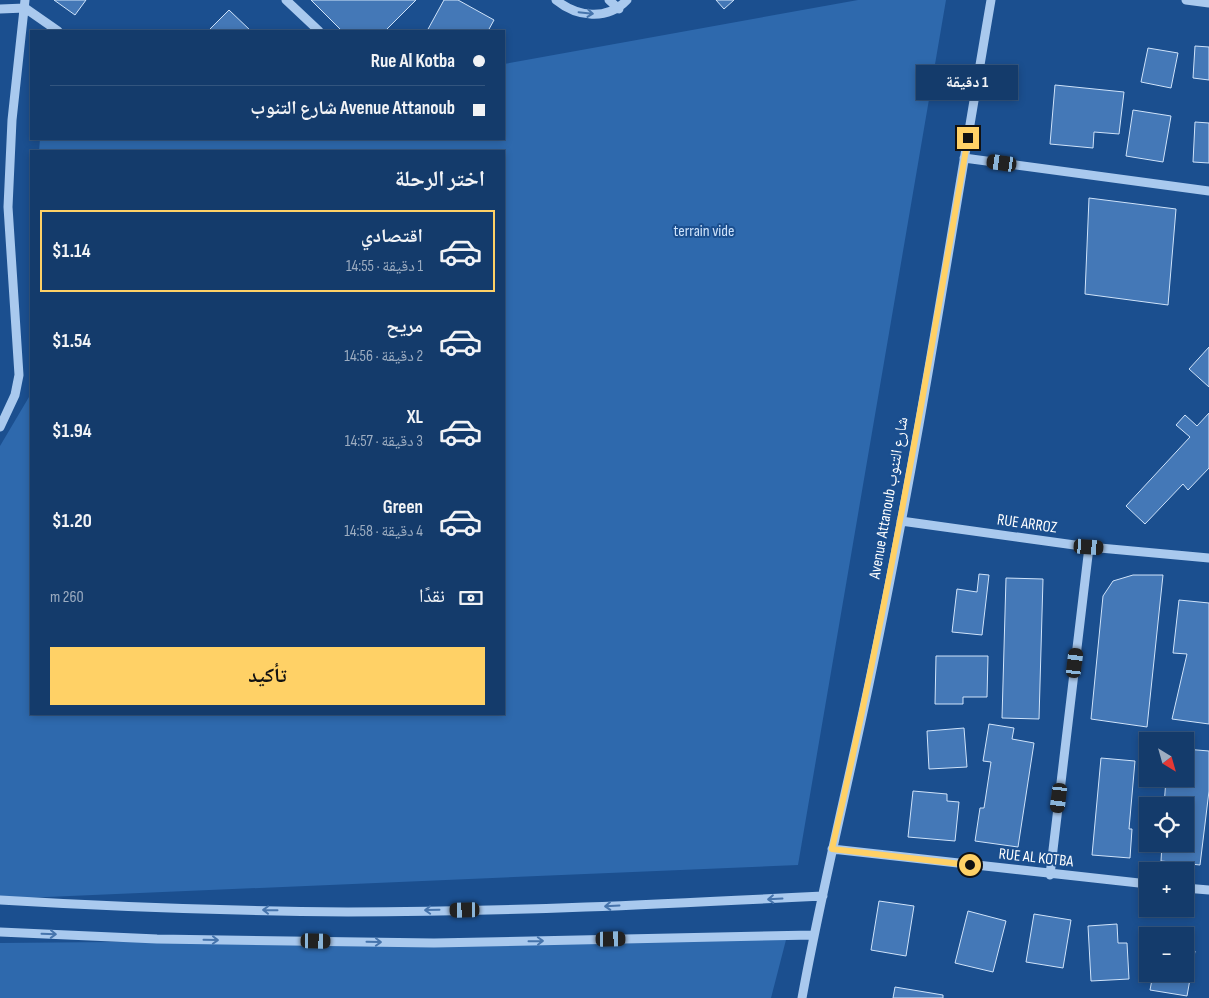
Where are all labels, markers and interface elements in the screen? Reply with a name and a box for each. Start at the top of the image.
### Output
one-way arrow [577,8,593,18]
text: Rue Al Kotba [371,50,455,73]
callout: 1 دقيقة [917,66,1019,100]
text: 1 دقيقة [946,73,988,92]
text: Avenue Attanoub شارع التنوب [250,97,455,120]
route end [957,127,979,149]
car [986,153,1017,173]
text: اختر الرحلة [395,166,485,193]
park label: terrain vide [674,222,734,241]
text: اقتصادي [361,225,423,248]
icon: car [438,229,483,274]
text: $1.14 [52,240,91,263]
text: 1 دقيقة · 14:55 [346,257,423,276]
text: مريح [386,315,423,338]
icon: car [438,319,483,364]
text: $1.54 [52,330,91,353]
text: 2 دقيقة · 14:56 [344,347,423,366]
text: XL [407,406,423,429]
icon: car [438,409,483,454]
street label: Avenue Attanoub شارع التنوب [865,416,913,581]
text: $1.94 [52,420,92,443]
text: 3 دقيقة · 14:57 [345,432,423,451]
text: Green [383,496,423,519]
icon: car [438,499,483,544]
text: $1.20 [52,510,92,533]
street label: RUE ARROZ [996,510,1059,538]
text: 4 دقيقة · 14:58 [344,522,423,541]
car [1073,538,1104,556]
icon: cash [457,584,485,612]
text: نقدًا [419,585,445,608]
text: 260 m [50,588,84,607]
button: تأكيد [50,647,485,705]
car [1065,647,1084,679]
north arrow [1139,732,1194,788]
map controls [1139,732,1194,982]
car [1049,782,1068,814]
button: locate [1139,797,1194,852]
street label: RUE AL KOTBA [998,845,1074,871]
route start [959,854,981,876]
button: + [1139,862,1194,917]
one-way arrow [767,894,783,903]
car [449,902,480,918]
one-way arrow [605,902,621,911]
one-way arrow [262,905,278,915]
one-way arrow [425,906,441,915]
button: − [1139,927,1194,982]
one-way arrow [40,930,56,939]
car [595,931,626,947]
car [300,933,331,949]
one-way arrow [202,935,219,945]
one-way arrow [528,936,544,946]
one-way arrow [365,937,381,947]

